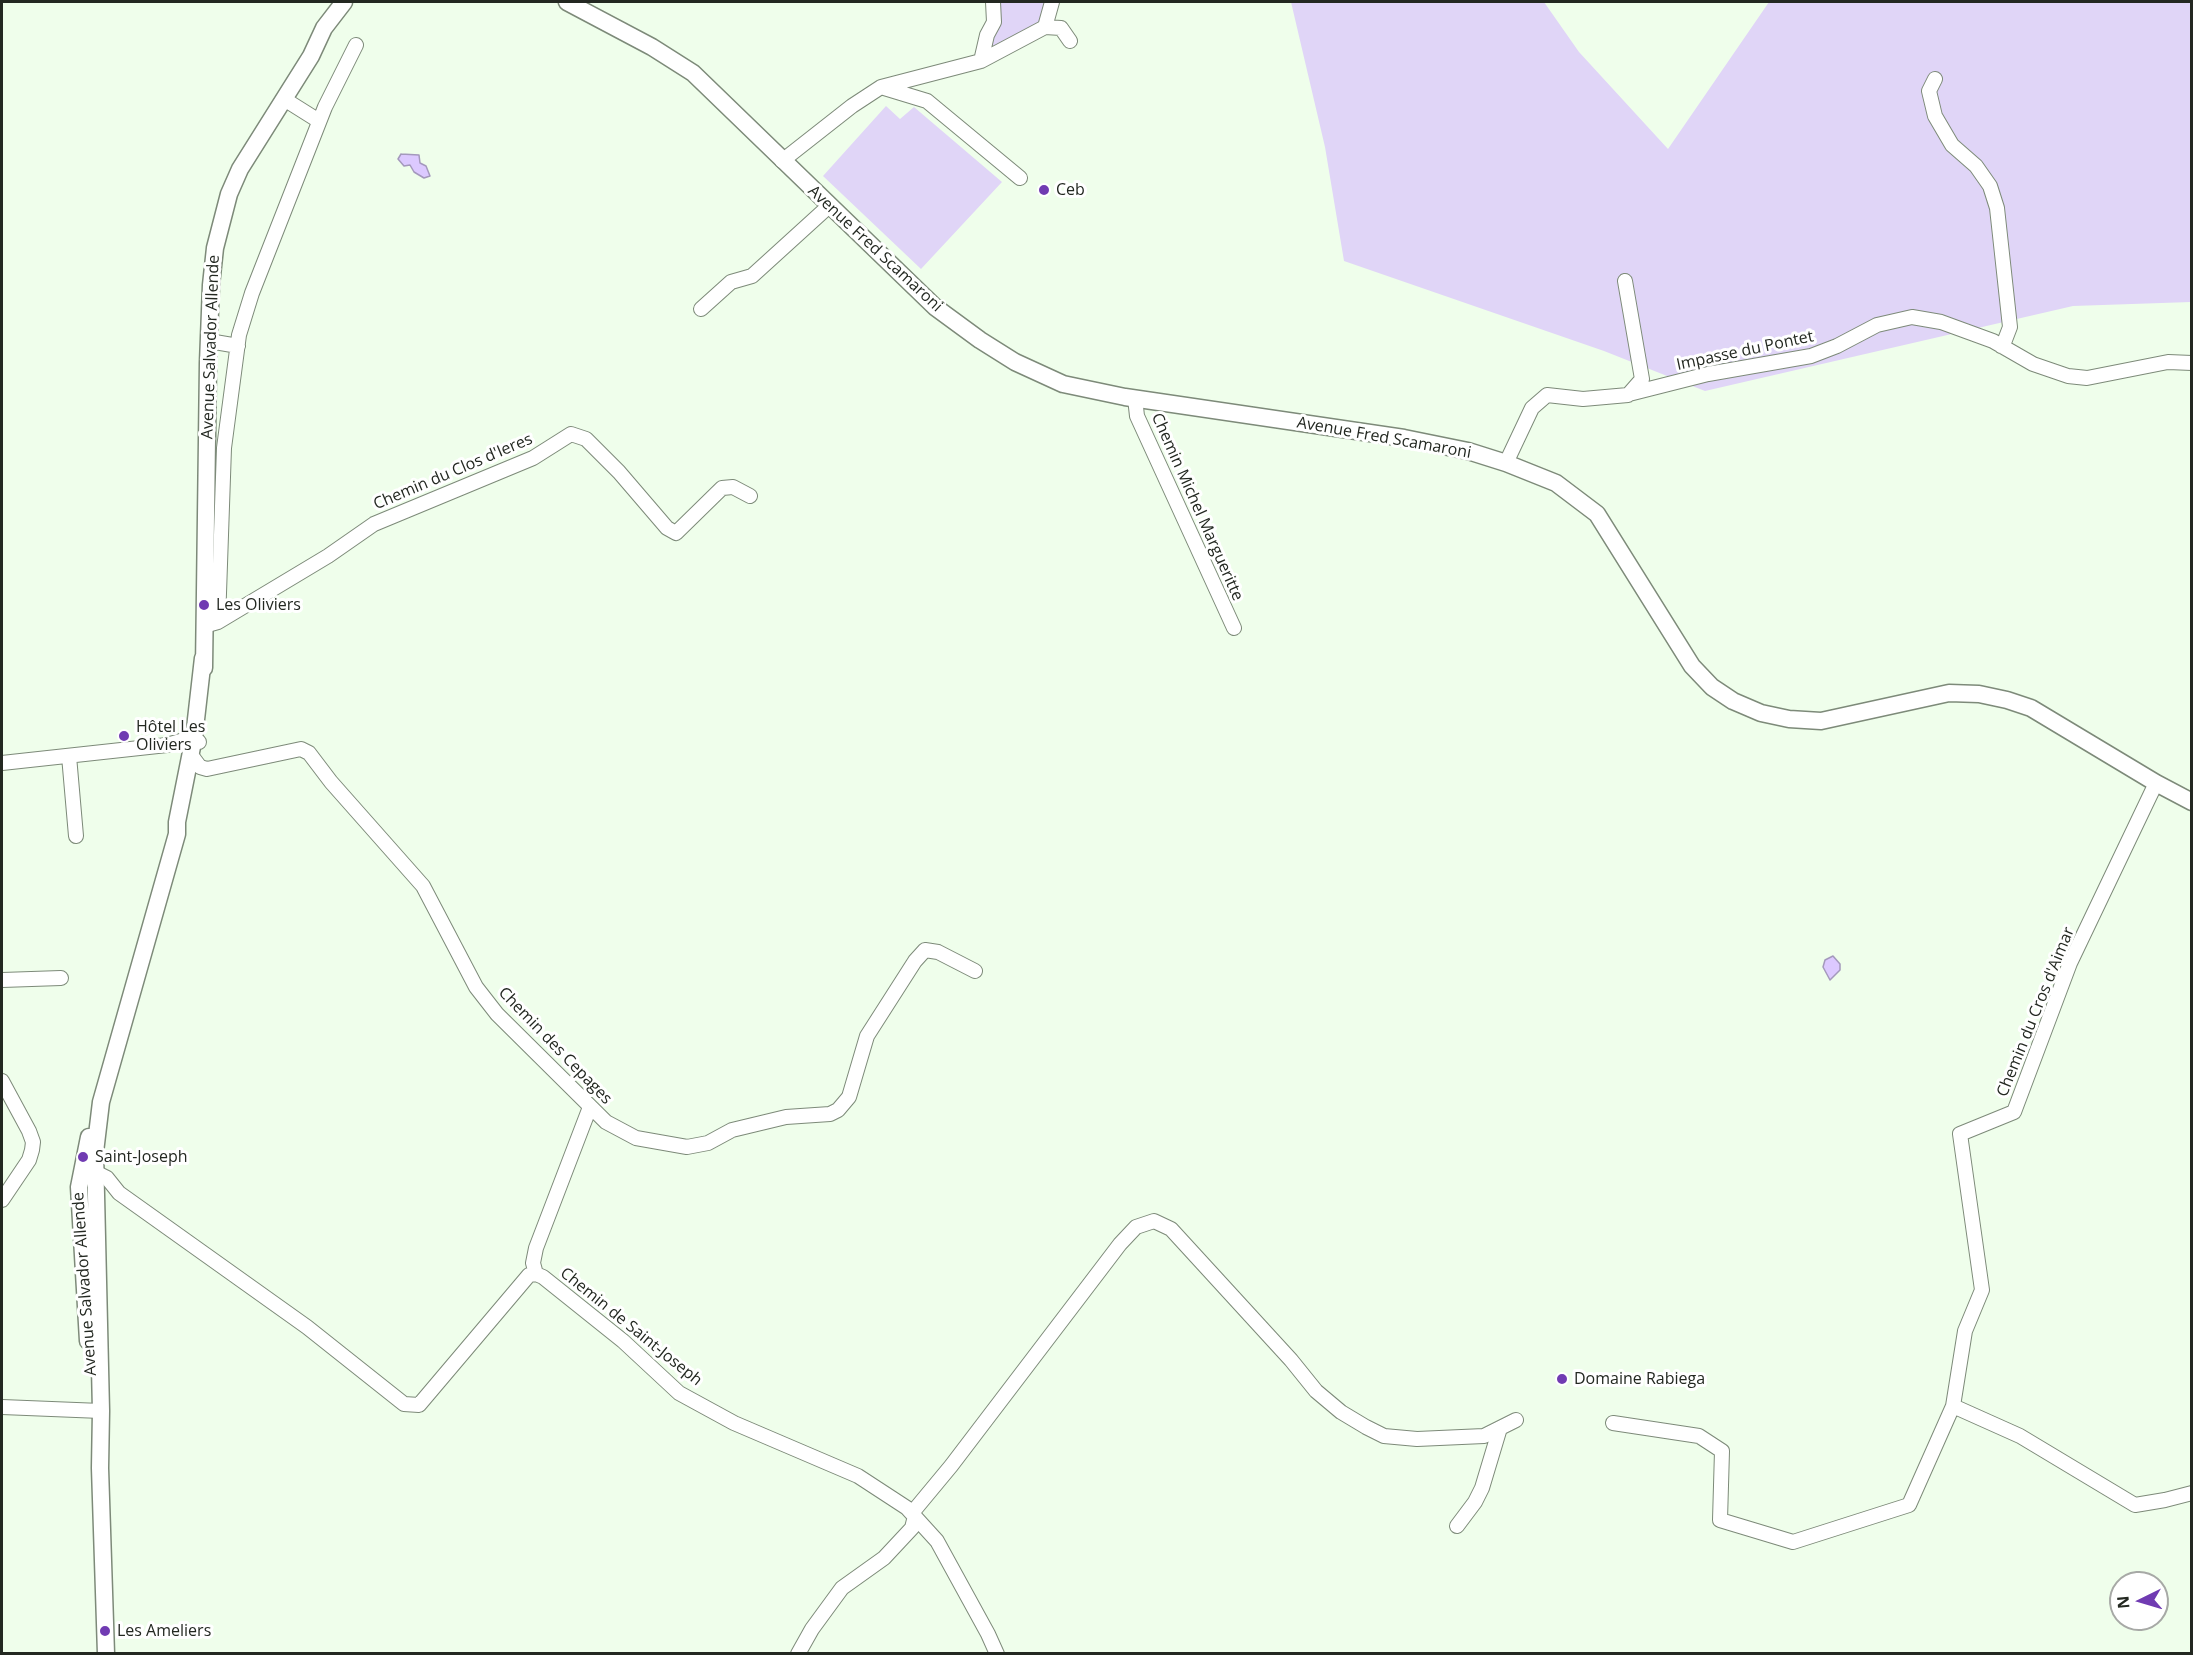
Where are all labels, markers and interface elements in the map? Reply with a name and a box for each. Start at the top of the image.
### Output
place label: Ceb [1056,180,1085,200]
street label: Avenue Fred Scamaroni [804,182,946,316]
marker: Ceb [1037,183,1051,197]
street label: Avenue Salvador Allende [198,255,224,439]
street label: Impasse du Pontet [1675,327,1815,375]
street label: Chemin Michel Margueritte [1147,410,1247,604]
street label: Avenue Fred Scamaroni [1295,413,1473,463]
street label: Chemin du Clos d'Ieres [371,430,535,514]
place label: Les Oliviers [216,595,301,615]
marker: Les Oliviers [197,598,211,612]
place label: Hôtel Les Oliviers [136,717,205,755]
marker: Hôtel Les Oliviers [117,729,131,743]
street label: Chemin du Cros d'Aimar [1993,924,2079,1100]
street label: Chemin des Cepages [494,983,616,1109]
place label: Saint-Joseph [95,1147,188,1167]
marker: Saint-Joseph [76,1150,90,1164]
street label: Avenue Salvador Allende [69,1191,101,1377]
street label: Chemin de Saint-Joseph [556,1264,706,1390]
place label: Domaine Rabiega [1574,1369,1705,1389]
marker: Domaine Rabiega [1555,1372,1569,1386]
north arrow [2109,1571,2169,1631]
text: N [2112,1595,2135,1610]
place label: Les Ameliers [117,1621,211,1641]
marker: Les Ameliers [98,1624,112,1638]

